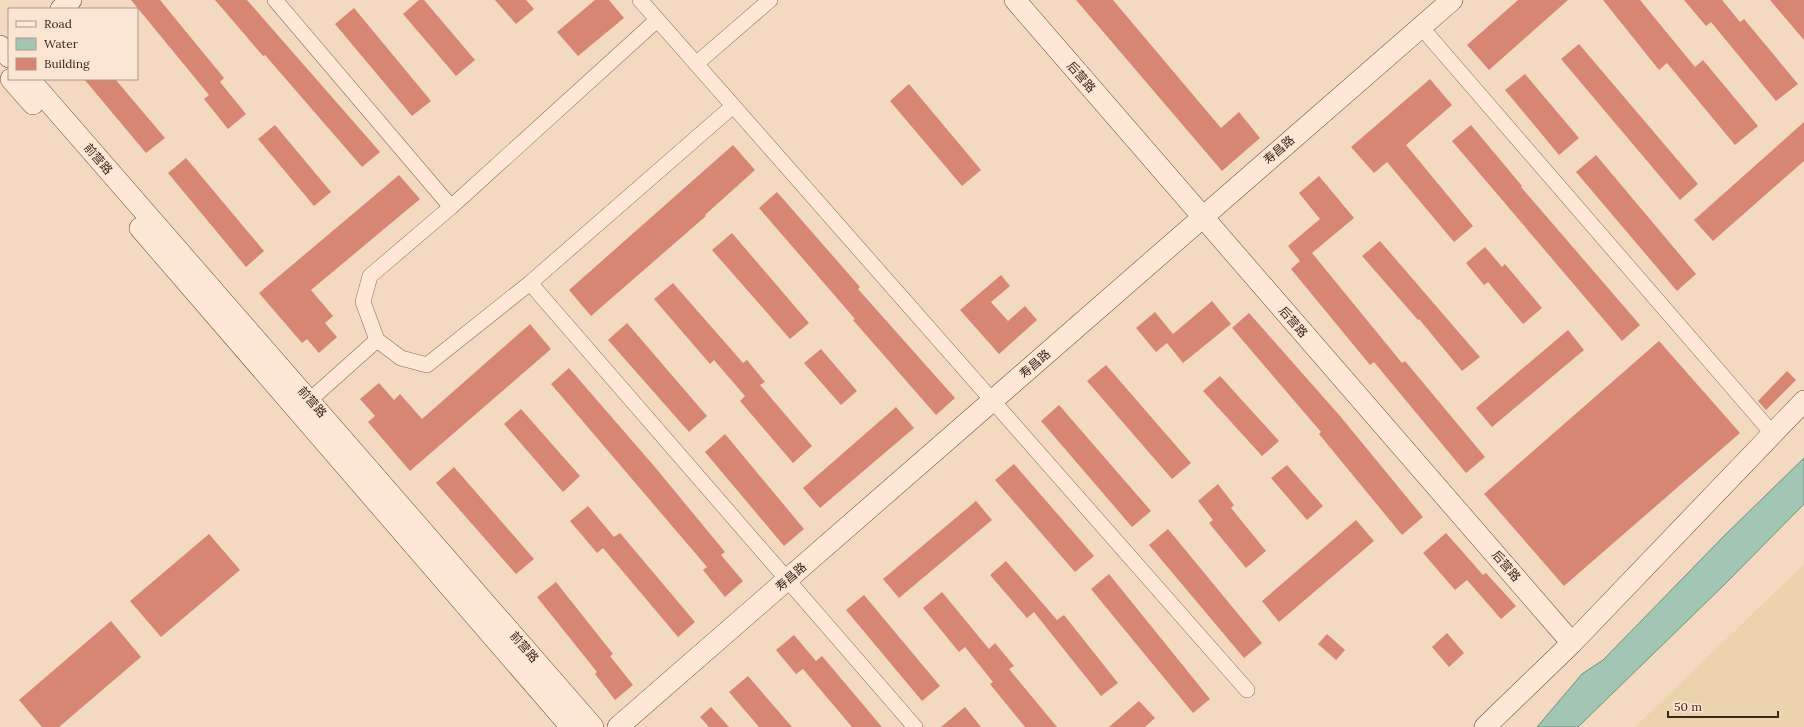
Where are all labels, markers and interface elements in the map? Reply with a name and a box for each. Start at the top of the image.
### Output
legend [8,8,138,80]
text: Road [44,16,72,31]
text: Water [44,36,79,51]
text: Building [44,56,90,71]
street label: 后营路 [1064,58,1099,95]
street label: 寿昌路 [1260,132,1297,167]
street label: 前营路 [81,140,116,177]
street label: 后营路 [1276,303,1311,340]
street label: 寿昌路 [1016,346,1053,381]
street label: 前营路 [295,383,330,420]
street label: 后营路 [1489,547,1524,584]
street label: 寿昌路 [772,559,809,594]
street label: 前营路 [507,628,542,665]
scale bar [1668,693,1778,719]
text: 50 m [1674,699,1702,714]

